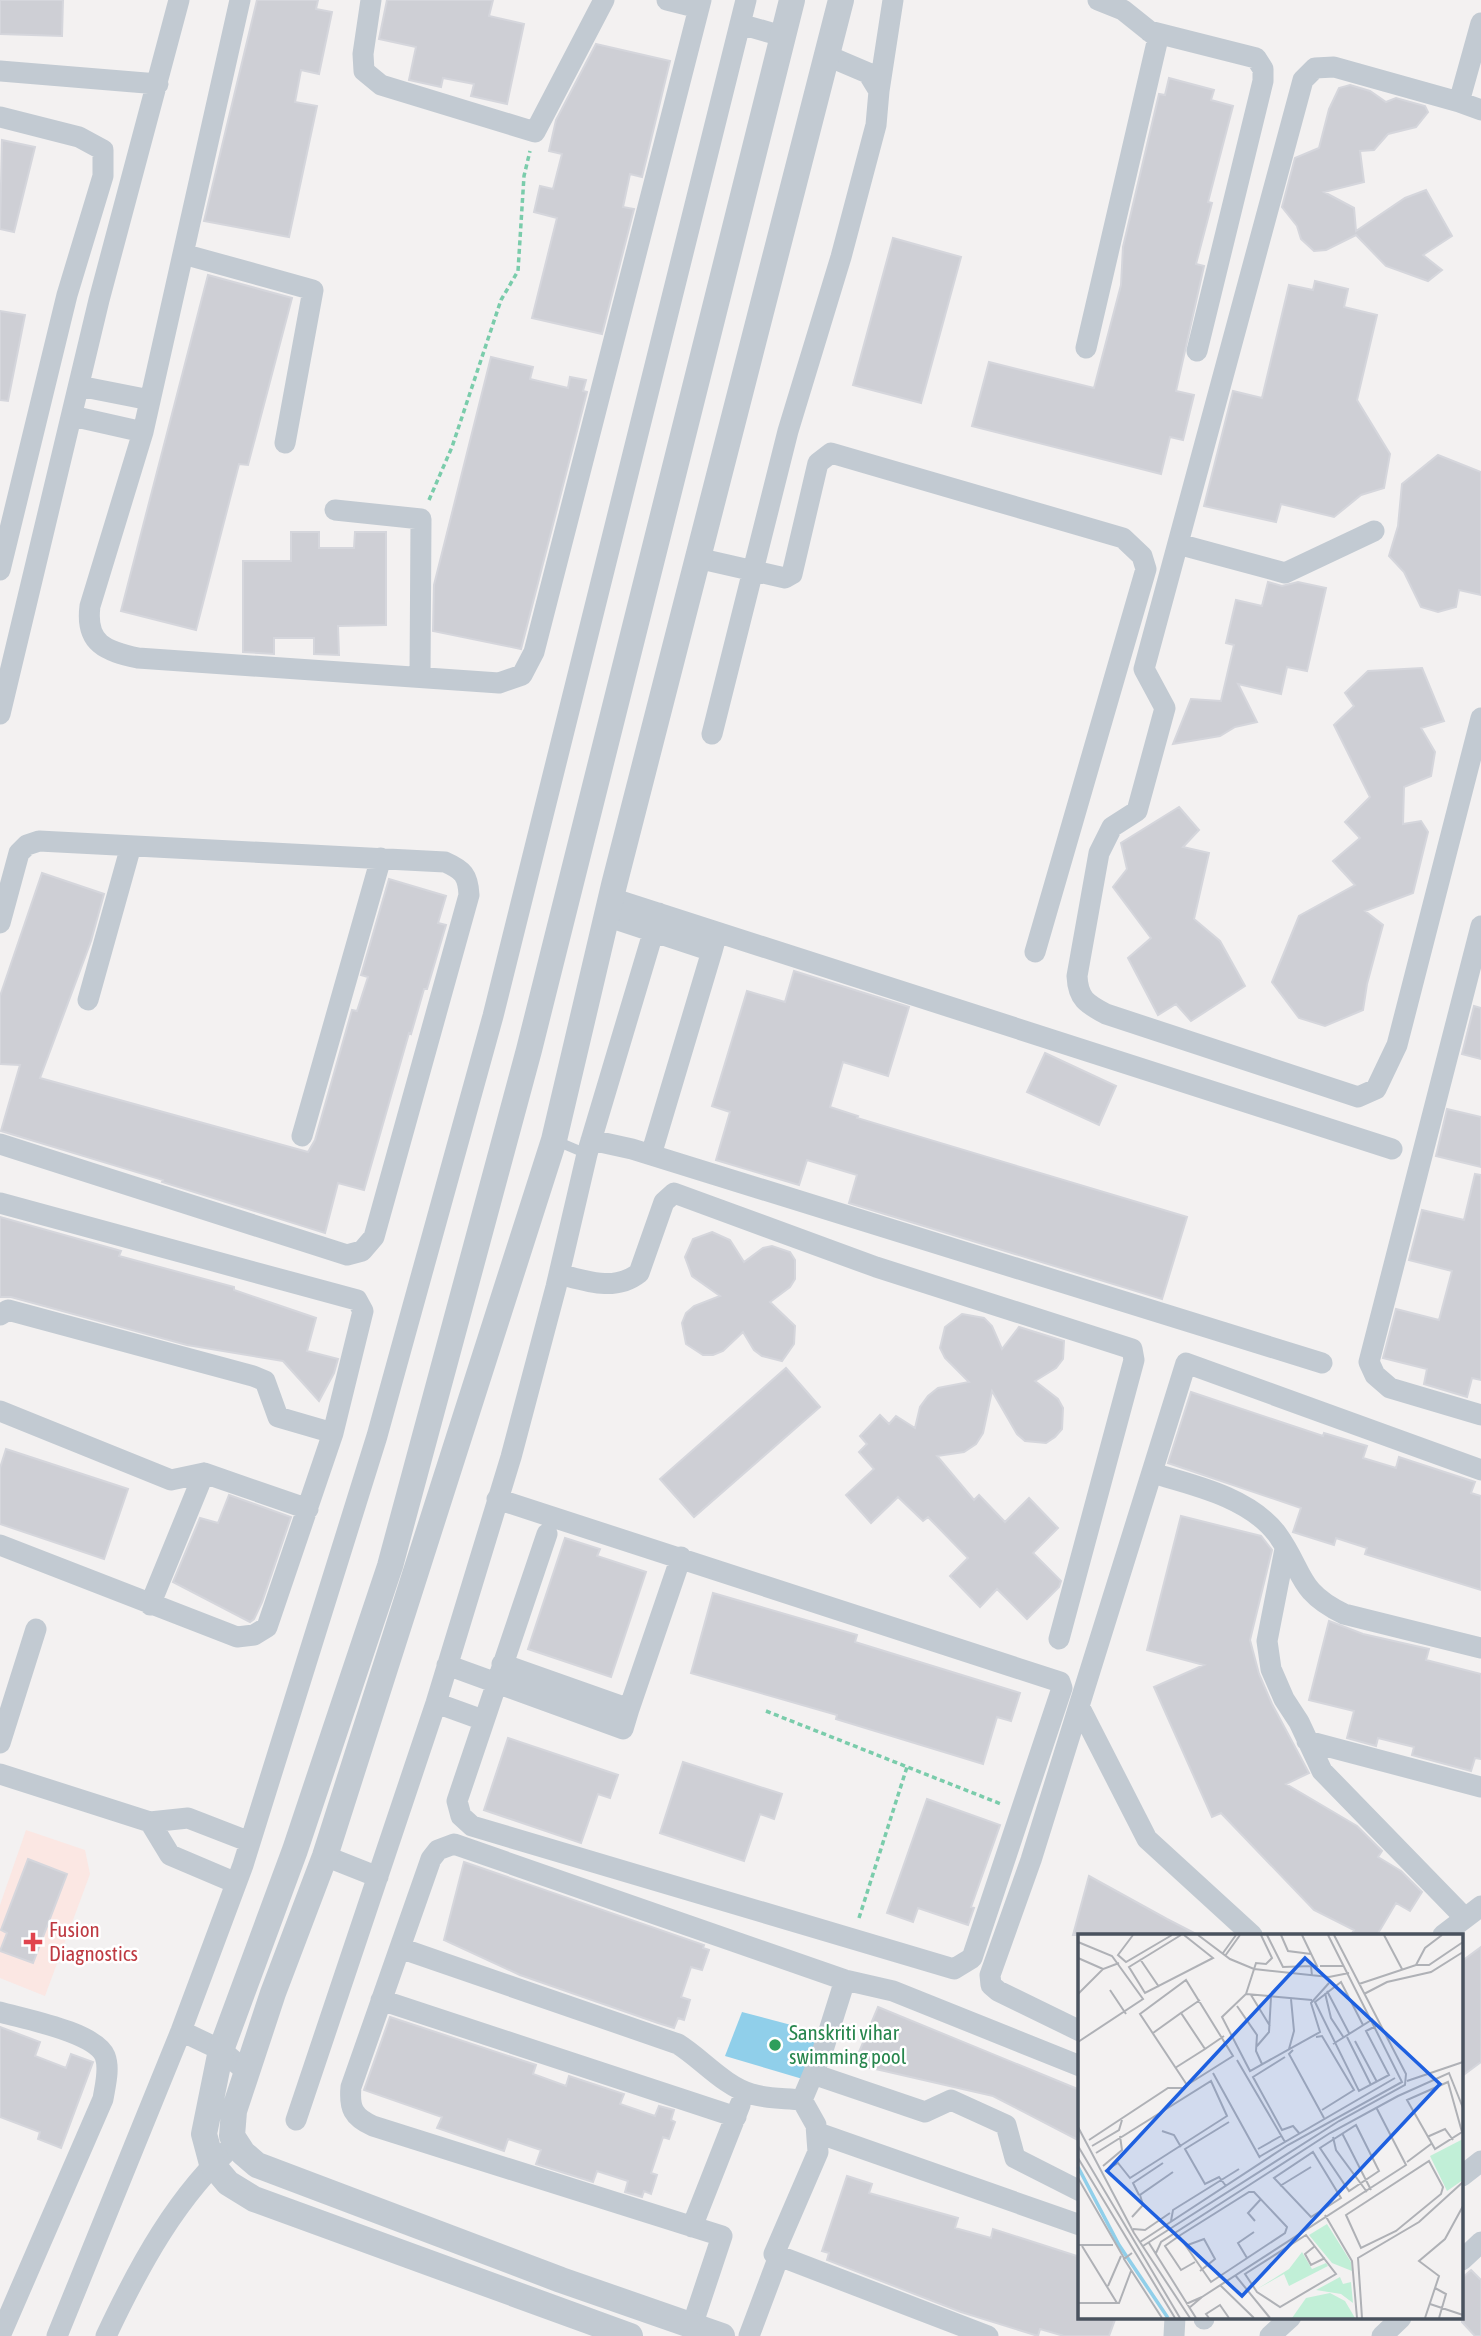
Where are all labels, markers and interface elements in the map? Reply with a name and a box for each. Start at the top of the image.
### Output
place label: Fusion Diagnostics [49,1917,138,1965]
marker: Fusion Diagnostics [23,1932,43,1952]
inset map [1078,1934,1464,2318]
place label: Sanskriti vihar swimming pool [789,2020,907,2068]
marker: Sanskriti vihar swimming pool [767,2037,783,2053]

